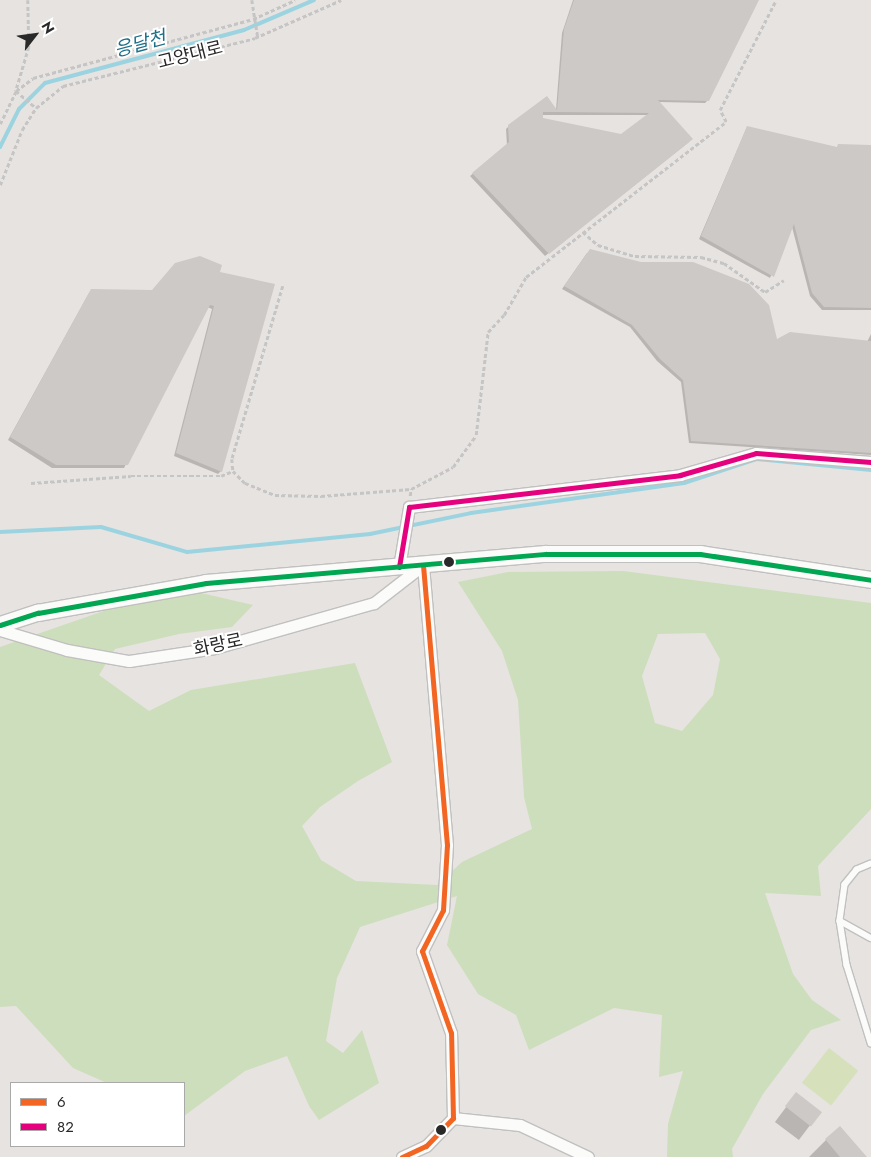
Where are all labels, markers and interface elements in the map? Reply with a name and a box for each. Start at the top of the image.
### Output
north arrow [10,10,60,60]
text: N [37,18,59,37]
water label: 응달천 [112,26,168,62]
street label: 고양대로 [155,37,225,73]
unlabelled marker [444,557,454,567]
street label: 화랑로 [191,629,245,661]
legend [10,1082,185,1147]
text: 6 [57,1091,66,1113]
text: 82 [57,1116,74,1138]
unlabelled marker [436,1125,446,1135]

